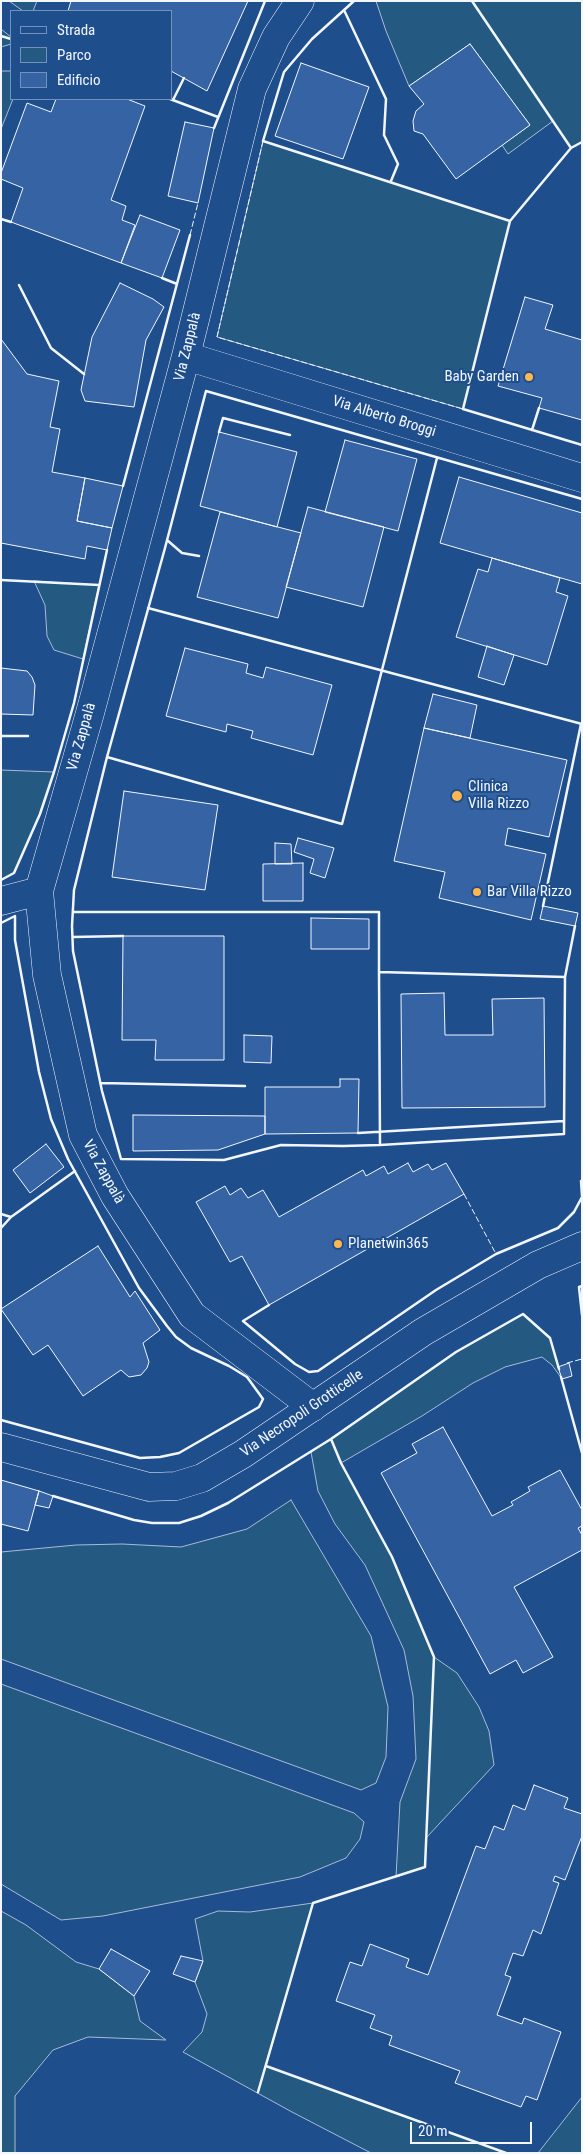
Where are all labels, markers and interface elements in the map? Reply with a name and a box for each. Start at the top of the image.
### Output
legend [10,10,172,100]
text: Strada [57,21,95,39]
text: Parco [57,46,91,64]
text: Edificio [57,71,100,89]
street label: Via Zappalà [171,311,205,383]
place label: Baby Garden [444,368,519,386]
marker: Baby Garden [523,371,535,383]
street label: Via Alberto Broggi [330,393,438,441]
street label: Via Zappalà [64,701,100,773]
place label: Clinica Villa Rizzo [468,778,529,813]
marker: Clinica Villa Rizzo [450,789,464,803]
place label: Bar Villa Rizzo [487,883,572,901]
marker: Bar Villa Rizzo [471,886,483,898]
street label: Via Zappalà [78,1137,128,1207]
place label: Planetwin365 [348,1235,428,1253]
marker: Planetwin365 [332,1238,344,1250]
street label: Via Necropoli Grotticelle [237,1366,367,1462]
scale bar [413,2112,536,2144]
text: 20 m [418,2122,448,2140]

